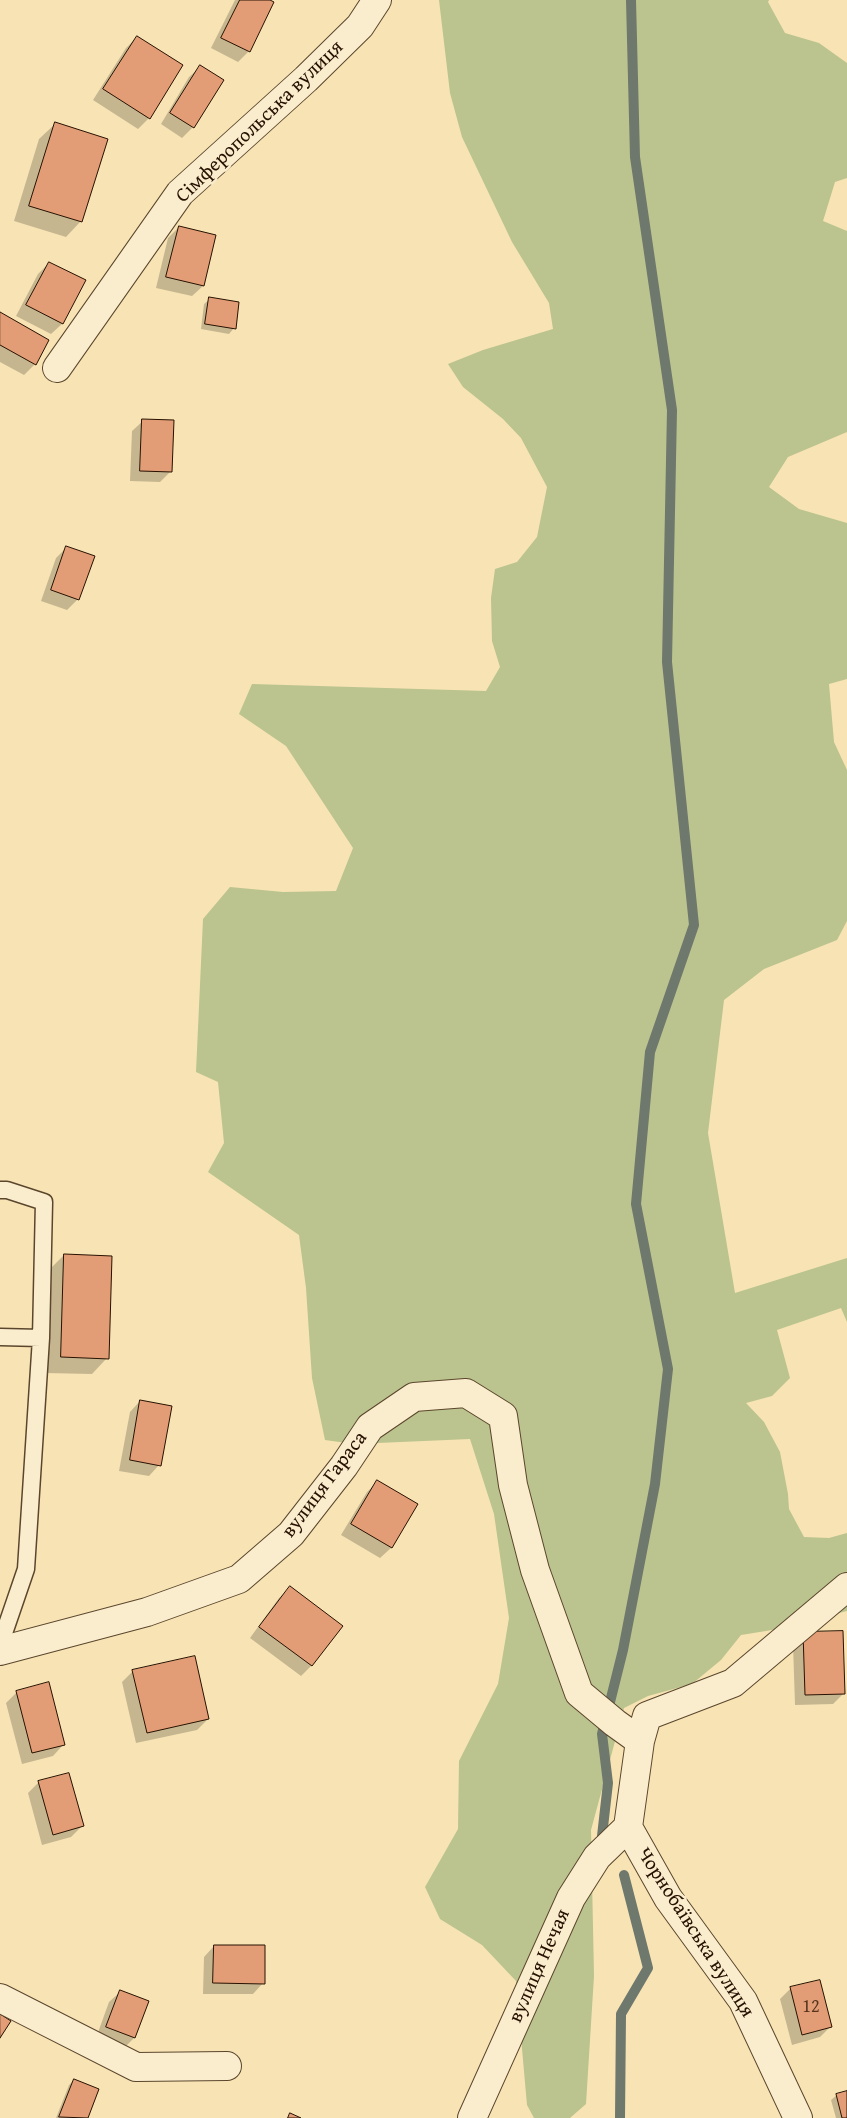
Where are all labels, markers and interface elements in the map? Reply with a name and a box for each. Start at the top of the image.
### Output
street label: Сімферопольська вулиця [171,36,349,208]
street label: вулиця Гараса [277,1427,373,1543]
street label: Чорнобаївська вулиця [631,1844,759,2022]
street label: вулиця Нечая [504,1905,576,2027]
house number: 12 [802,1996,820,2018]

